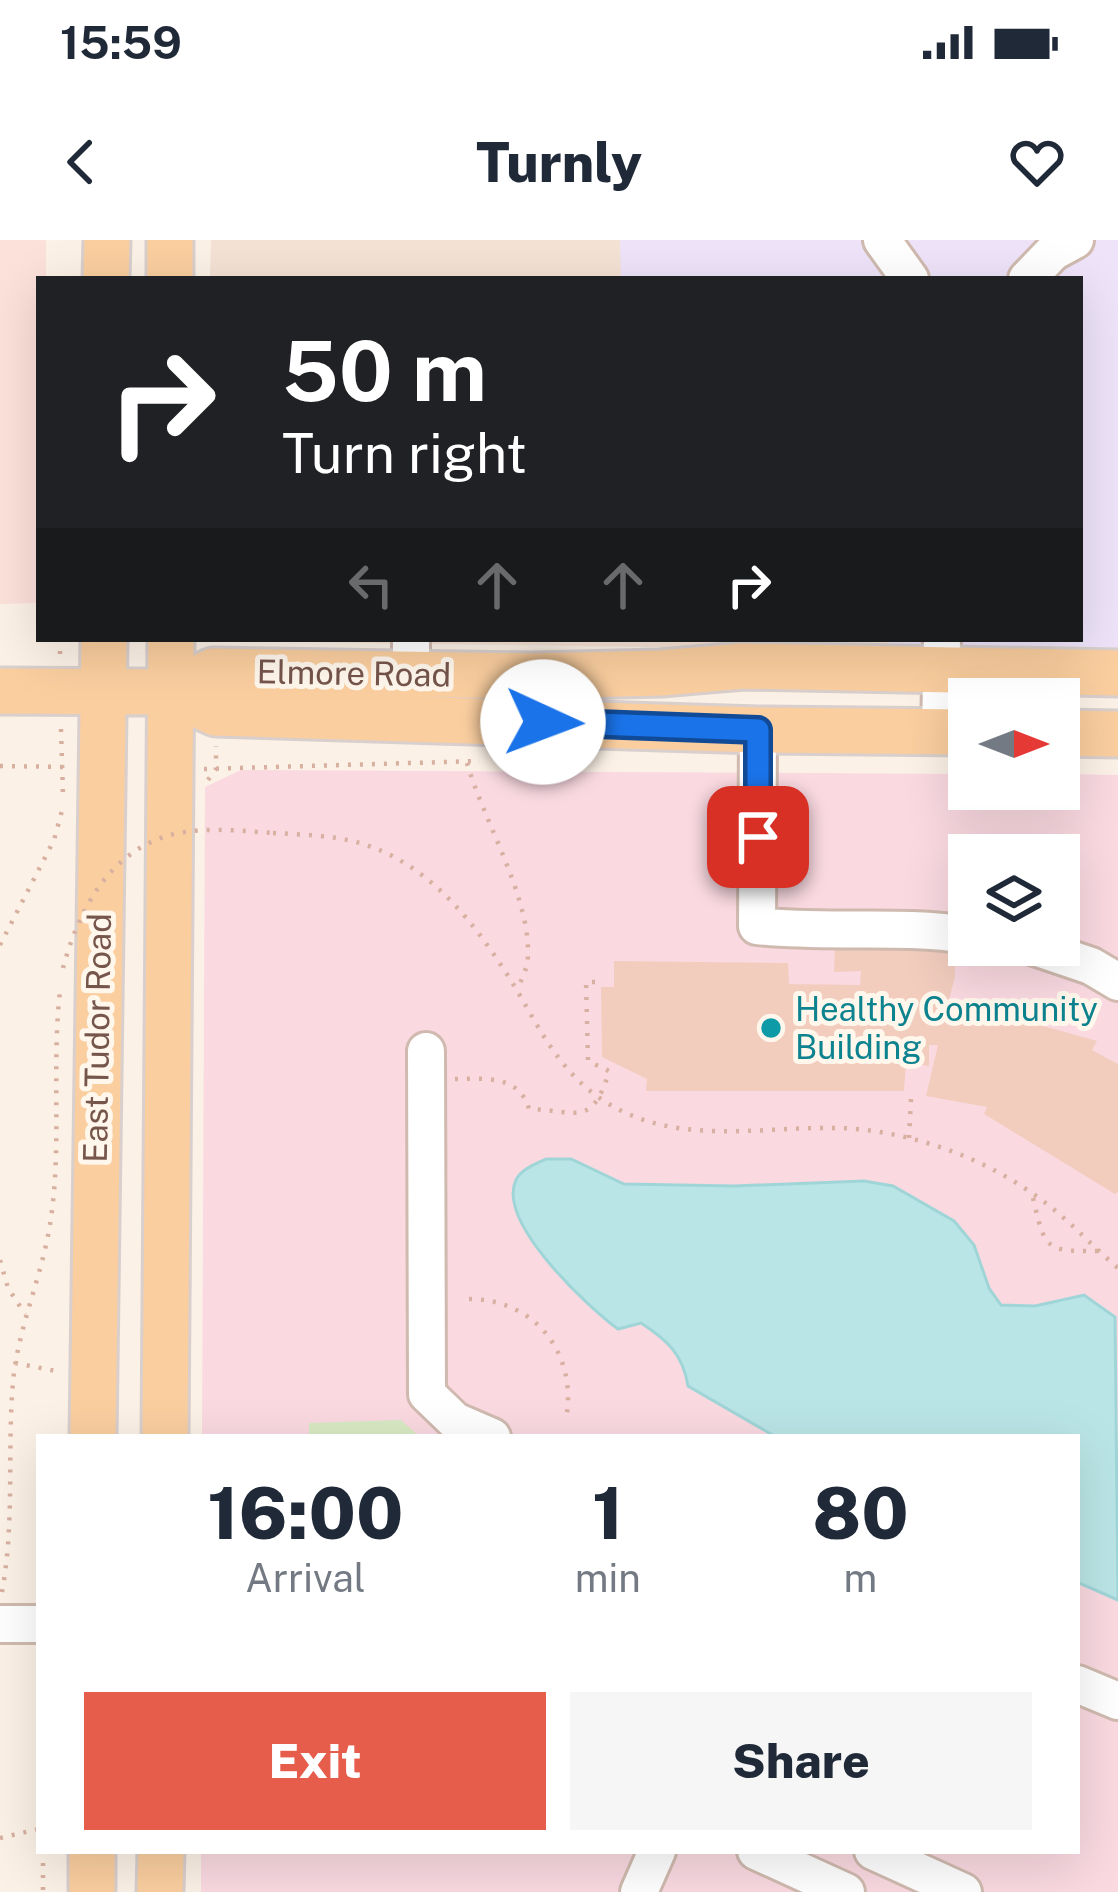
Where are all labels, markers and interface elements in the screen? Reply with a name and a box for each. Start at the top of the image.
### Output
text: 15:59 [60,16,182,69]
icon: back [48,129,114,195]
icon: heart [1004,129,1070,195]
text: Turnly [476,131,642,194]
text: 50 m [282,321,487,420]
icon: right [84,324,240,480]
text: Turn right [282,422,527,485]
icon: left [338,552,404,618]
icon: ahead [464,552,530,618]
icon: ahead [590,552,656,618]
icon: right [716,552,782,618]
street label: Elmore Road [256,652,452,694]
position arrow [480,659,606,785]
north arrow [948,678,1080,810]
map controls [948,678,1080,966]
pin [707,786,809,888]
icon: arrive [725,804,791,870]
button: layers [948,834,1080,966]
street label: East Tudor Road [76,913,118,1163]
place label: Healthy Community Building [795,990,1098,1066]
marker: Healthy Community Building [758,1015,784,1041]
text: 16:00 [207,1471,403,1555]
text: 1 [592,1471,624,1555]
text: 80 [812,1471,909,1555]
text: Arrival [245,1555,366,1601]
text: min [575,1555,641,1601]
text: m [844,1555,877,1601]
button: Exit [84,1692,546,1830]
button: Share [570,1692,1032,1830]

